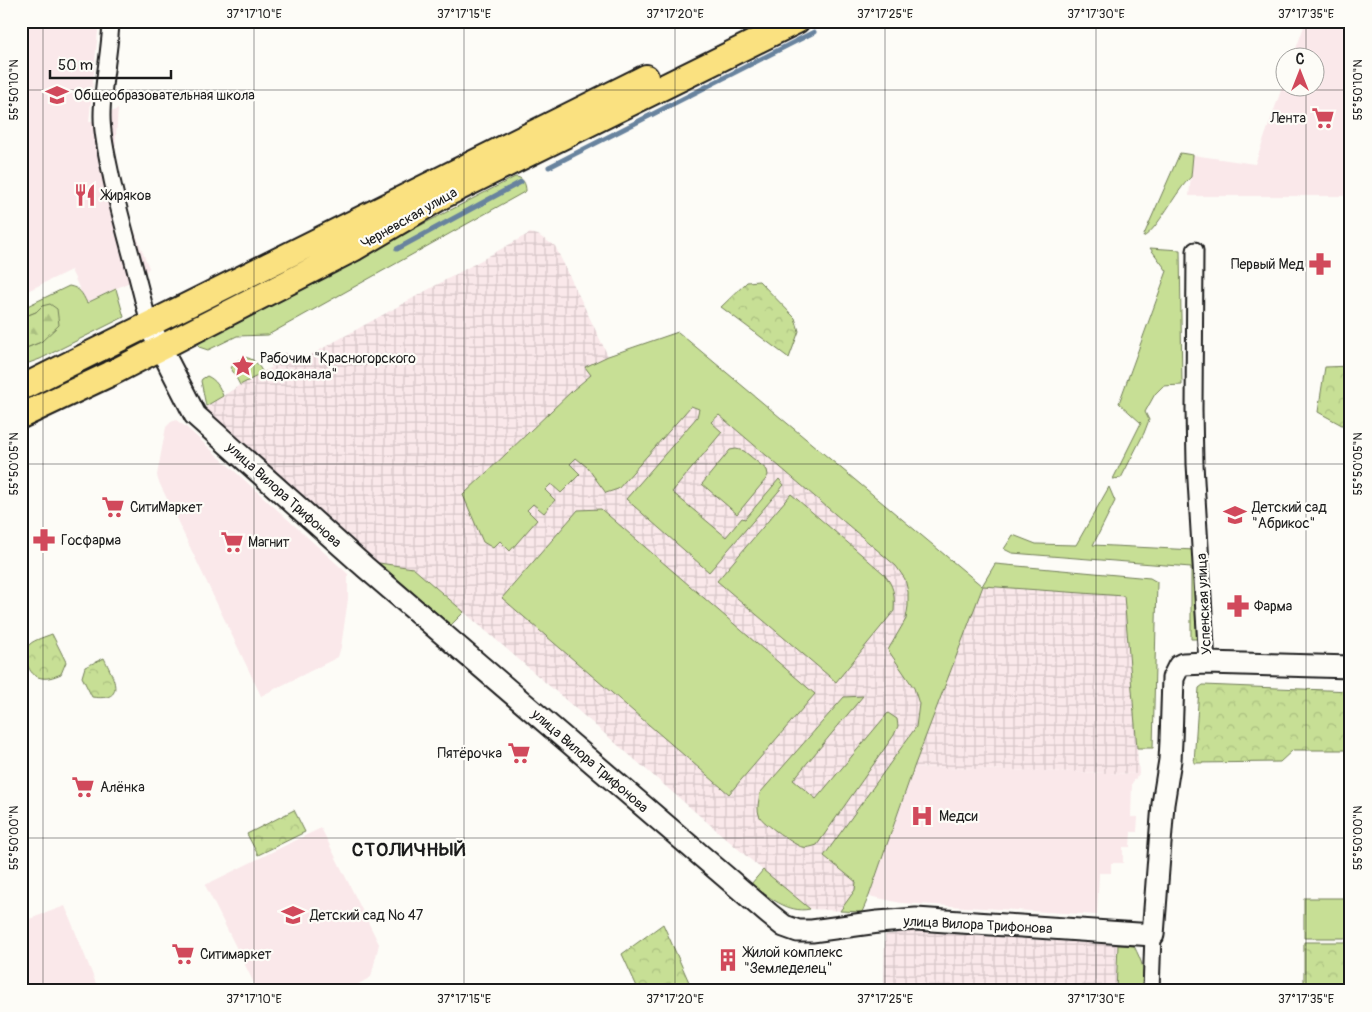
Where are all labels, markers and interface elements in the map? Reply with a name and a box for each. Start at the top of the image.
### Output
text: 37°17'10"E [226,7,282,22]
text: 37°17'15"E [437,7,491,22]
text: 37°17'20"E [646,7,704,22]
text: 37°17'25"E [857,7,913,22]
text: 37°17'30"E [1067,7,1125,22]
text: 37°17'35"E [1278,7,1334,22]
scale bar [50,48,171,80]
north arrow [1274,48,1324,98]
text: С [1296,51,1305,68]
text: 50 m [58,56,93,75]
text: 55°50'10"N [7,59,22,121]
text: 55°50'10"N [1351,59,1366,121]
school or university icon: Общеобразовательная школа [44,82,70,108]
place label: Общеобразовательная школа [74,87,255,104]
supermarket icon: Лента [1310,105,1336,131]
place label: Лента [1269,110,1306,127]
restaurant icon: Жиряков [72,182,98,208]
street label: Черневская улица [358,184,460,252]
place label: Жиряков [100,187,152,204]
pharmacy icon: Первый Мед [1307,251,1333,277]
place label: Первый Мед [1231,256,1305,273]
place label: Рабочим "Красногорского водоканала" [260,350,416,383]
place icon: Рабочим "Красногорского водоканала" [230,353,256,379]
text: 55°50'05"N [7,432,22,496]
text: 55°50'05"N [1351,432,1366,496]
street label: улица Вилора Трифонова [222,438,345,551]
supermarket icon: СитиМаркет [100,494,126,520]
place label: СитиМаркет [130,499,202,516]
place label: Детский сад "Абрикос" [1251,499,1327,532]
school or university icon: Детский сад "Абрикос" [1222,502,1248,528]
pharmacy icon: Госфарма [31,527,57,553]
supermarket icon: Магнит [219,529,245,555]
place label: Госфарма [61,532,121,549]
place label: Магнит [248,534,290,551]
street label: Успенская улица [1193,553,1215,655]
pharmacy icon: Фарма [1225,593,1251,619]
place label: Фарма [1254,598,1292,615]
street label: улица Вилора Трифонова [527,705,652,816]
supermarket icon: Пятёрочка [506,740,532,766]
place label: Пятёрочка [438,745,502,762]
supermarket icon: Алёнка [70,774,96,800]
place label: Алёнка [100,779,145,796]
hospital icon: Медси [909,803,935,829]
text: 55°50'00"N [7,806,22,870]
text: 55°50'00"N [1351,806,1366,870]
place label: Медси [939,808,978,825]
district label: СТОЛИЧНЫЙ [352,838,466,862]
school or university icon: Детский сад № 47 [280,902,306,928]
place label: Детский сад № 47 [309,907,424,924]
street label: улица Вилора Трифонова [902,913,1053,937]
supermarket icon: Ситимаркет [170,941,196,967]
place label: Жилой комплекс "Земледелец" [742,944,843,977]
place label: Ситимаркет [200,946,272,963]
building icon: Жилой комплекс "Земледелец" [715,947,741,973]
text: 37°17'10"E [226,992,282,1007]
text: 37°17'15"E [437,992,491,1007]
text: 37°17'20"E [646,992,704,1007]
text: 37°17'25"E [857,992,913,1007]
text: 37°17'30"E [1067,992,1125,1007]
text: 37°17'35"E [1278,992,1334,1007]

